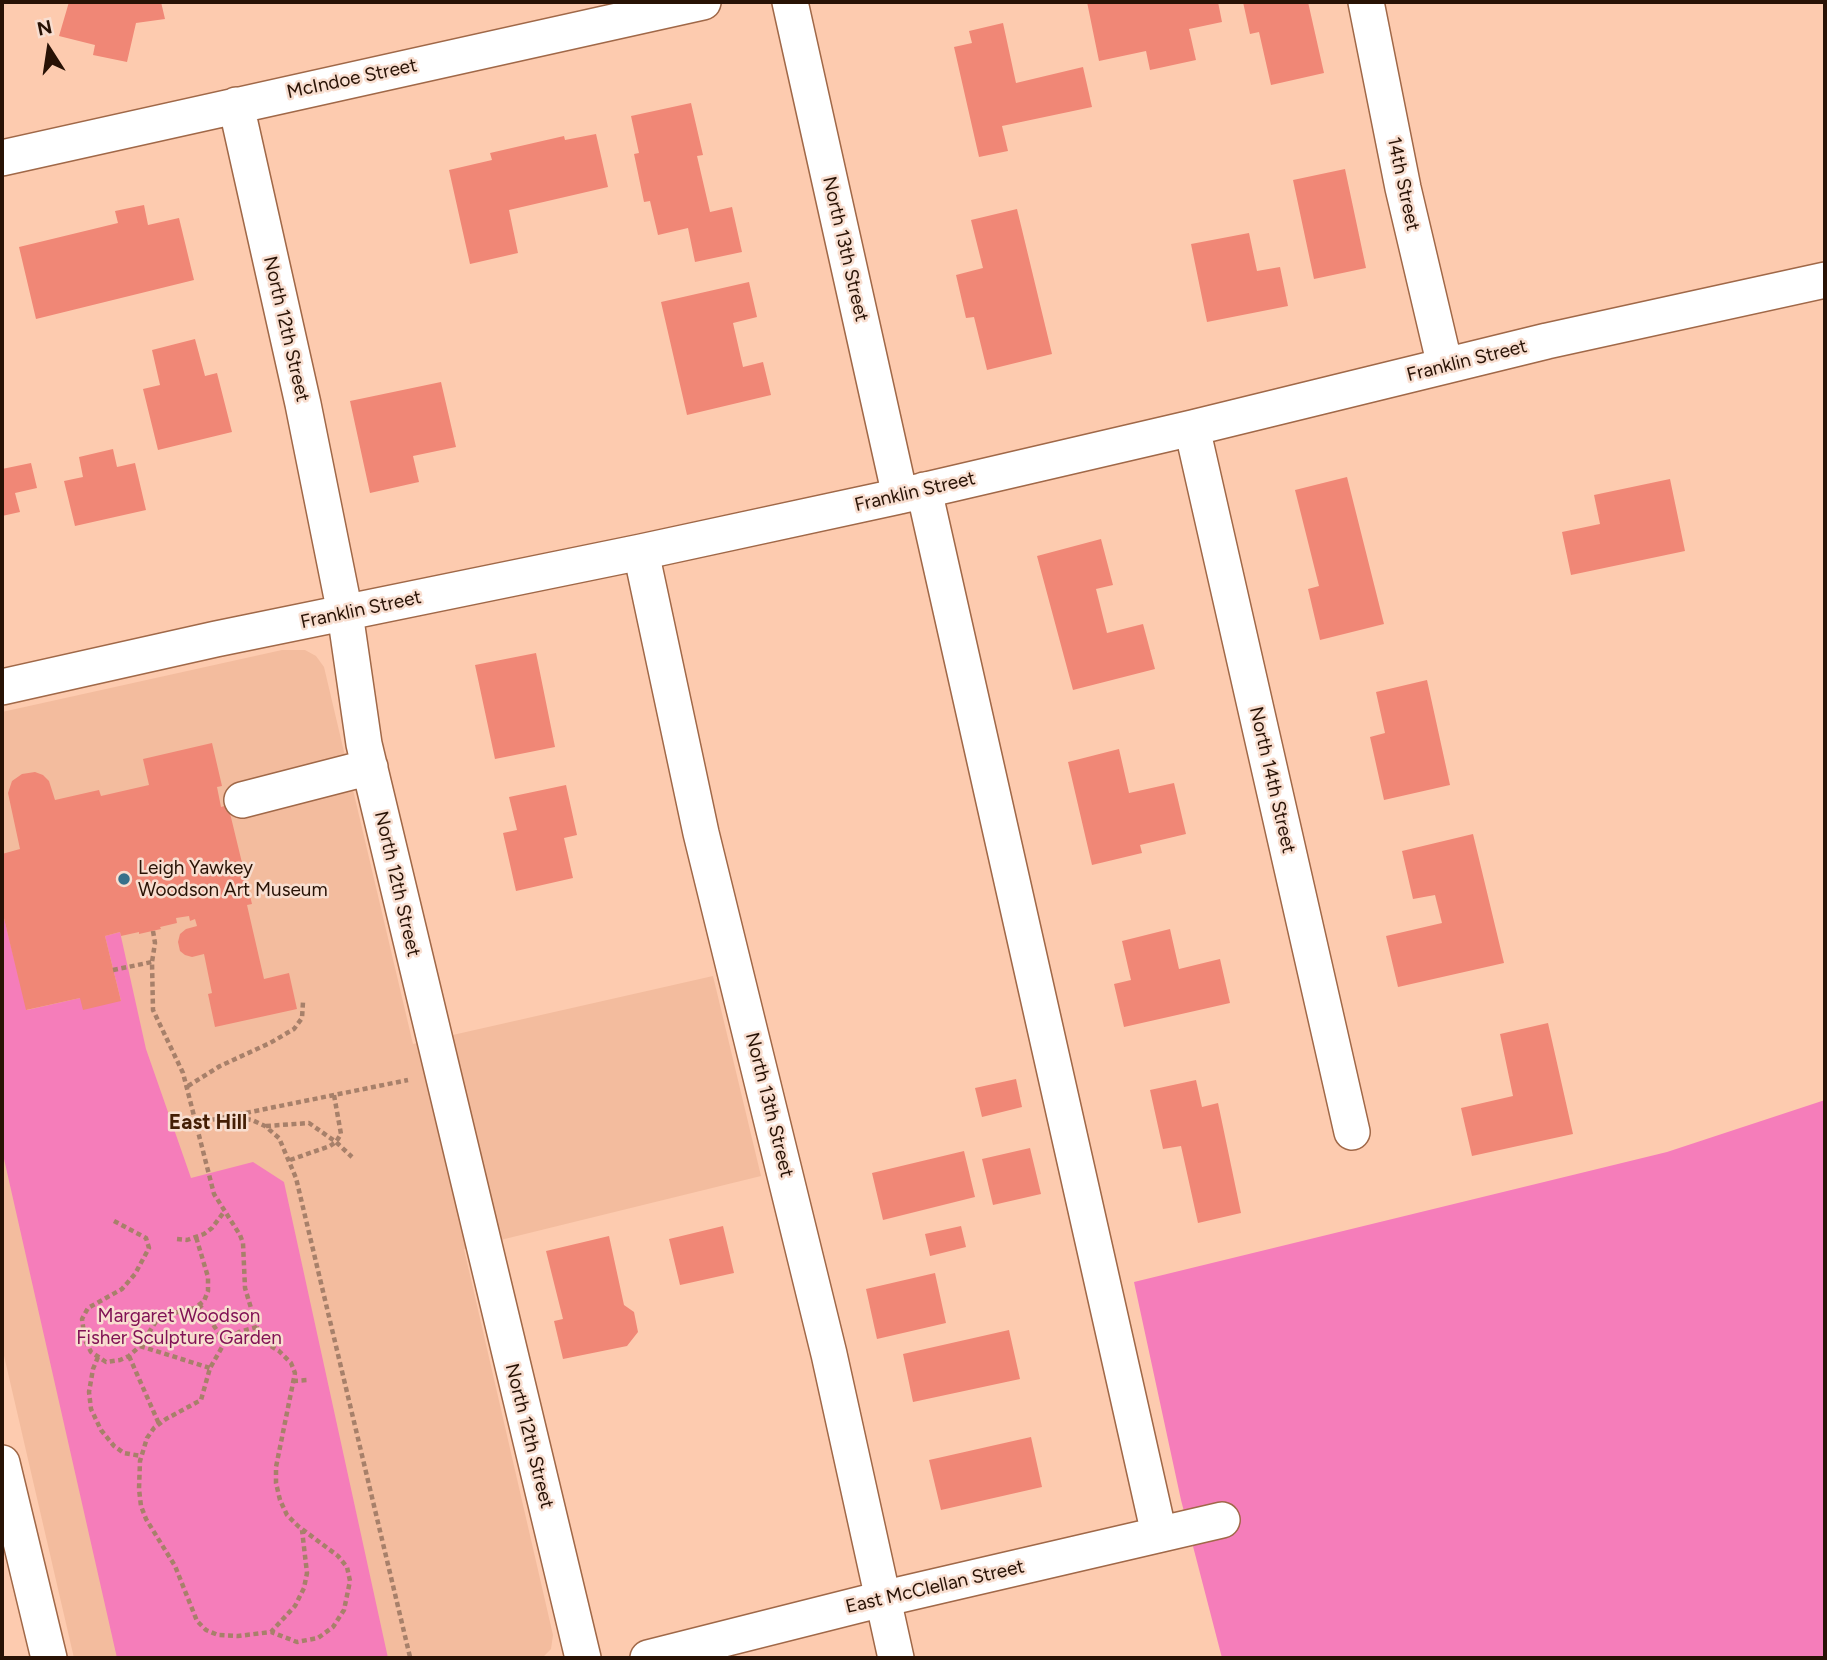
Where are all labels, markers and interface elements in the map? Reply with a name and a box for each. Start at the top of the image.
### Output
north arrow [14,14,84,84]
text: N [35,15,54,41]
street label: McIndoe Street [285,54,419,104]
street label: 14th Street [1382,135,1424,233]
street label: North 13th Street [817,174,873,324]
street label: North 12th Street [258,254,314,404]
street label: Franklin Street [1405,335,1529,387]
street label: Franklin Street [852,467,978,517]
street label: Franklin Street [298,586,424,634]
street label: North 14th Street [1244,704,1300,856]
street label: North 12th Street [369,809,425,959]
place label: Leigh Yawkey Woodson Art Museum [138,857,328,901]
marker: Leigh Yawkey Woodson Art Museum [116,871,132,887]
street label: North 13th Street [740,1030,798,1180]
district label: East Hill [169,1110,247,1136]
park label: Margaret Woodson Fisher Sculpture Garden [76,1305,282,1349]
street label: North 12th Street [500,1361,558,1511]
street label: East McClellan Street [843,1555,1027,1619]

